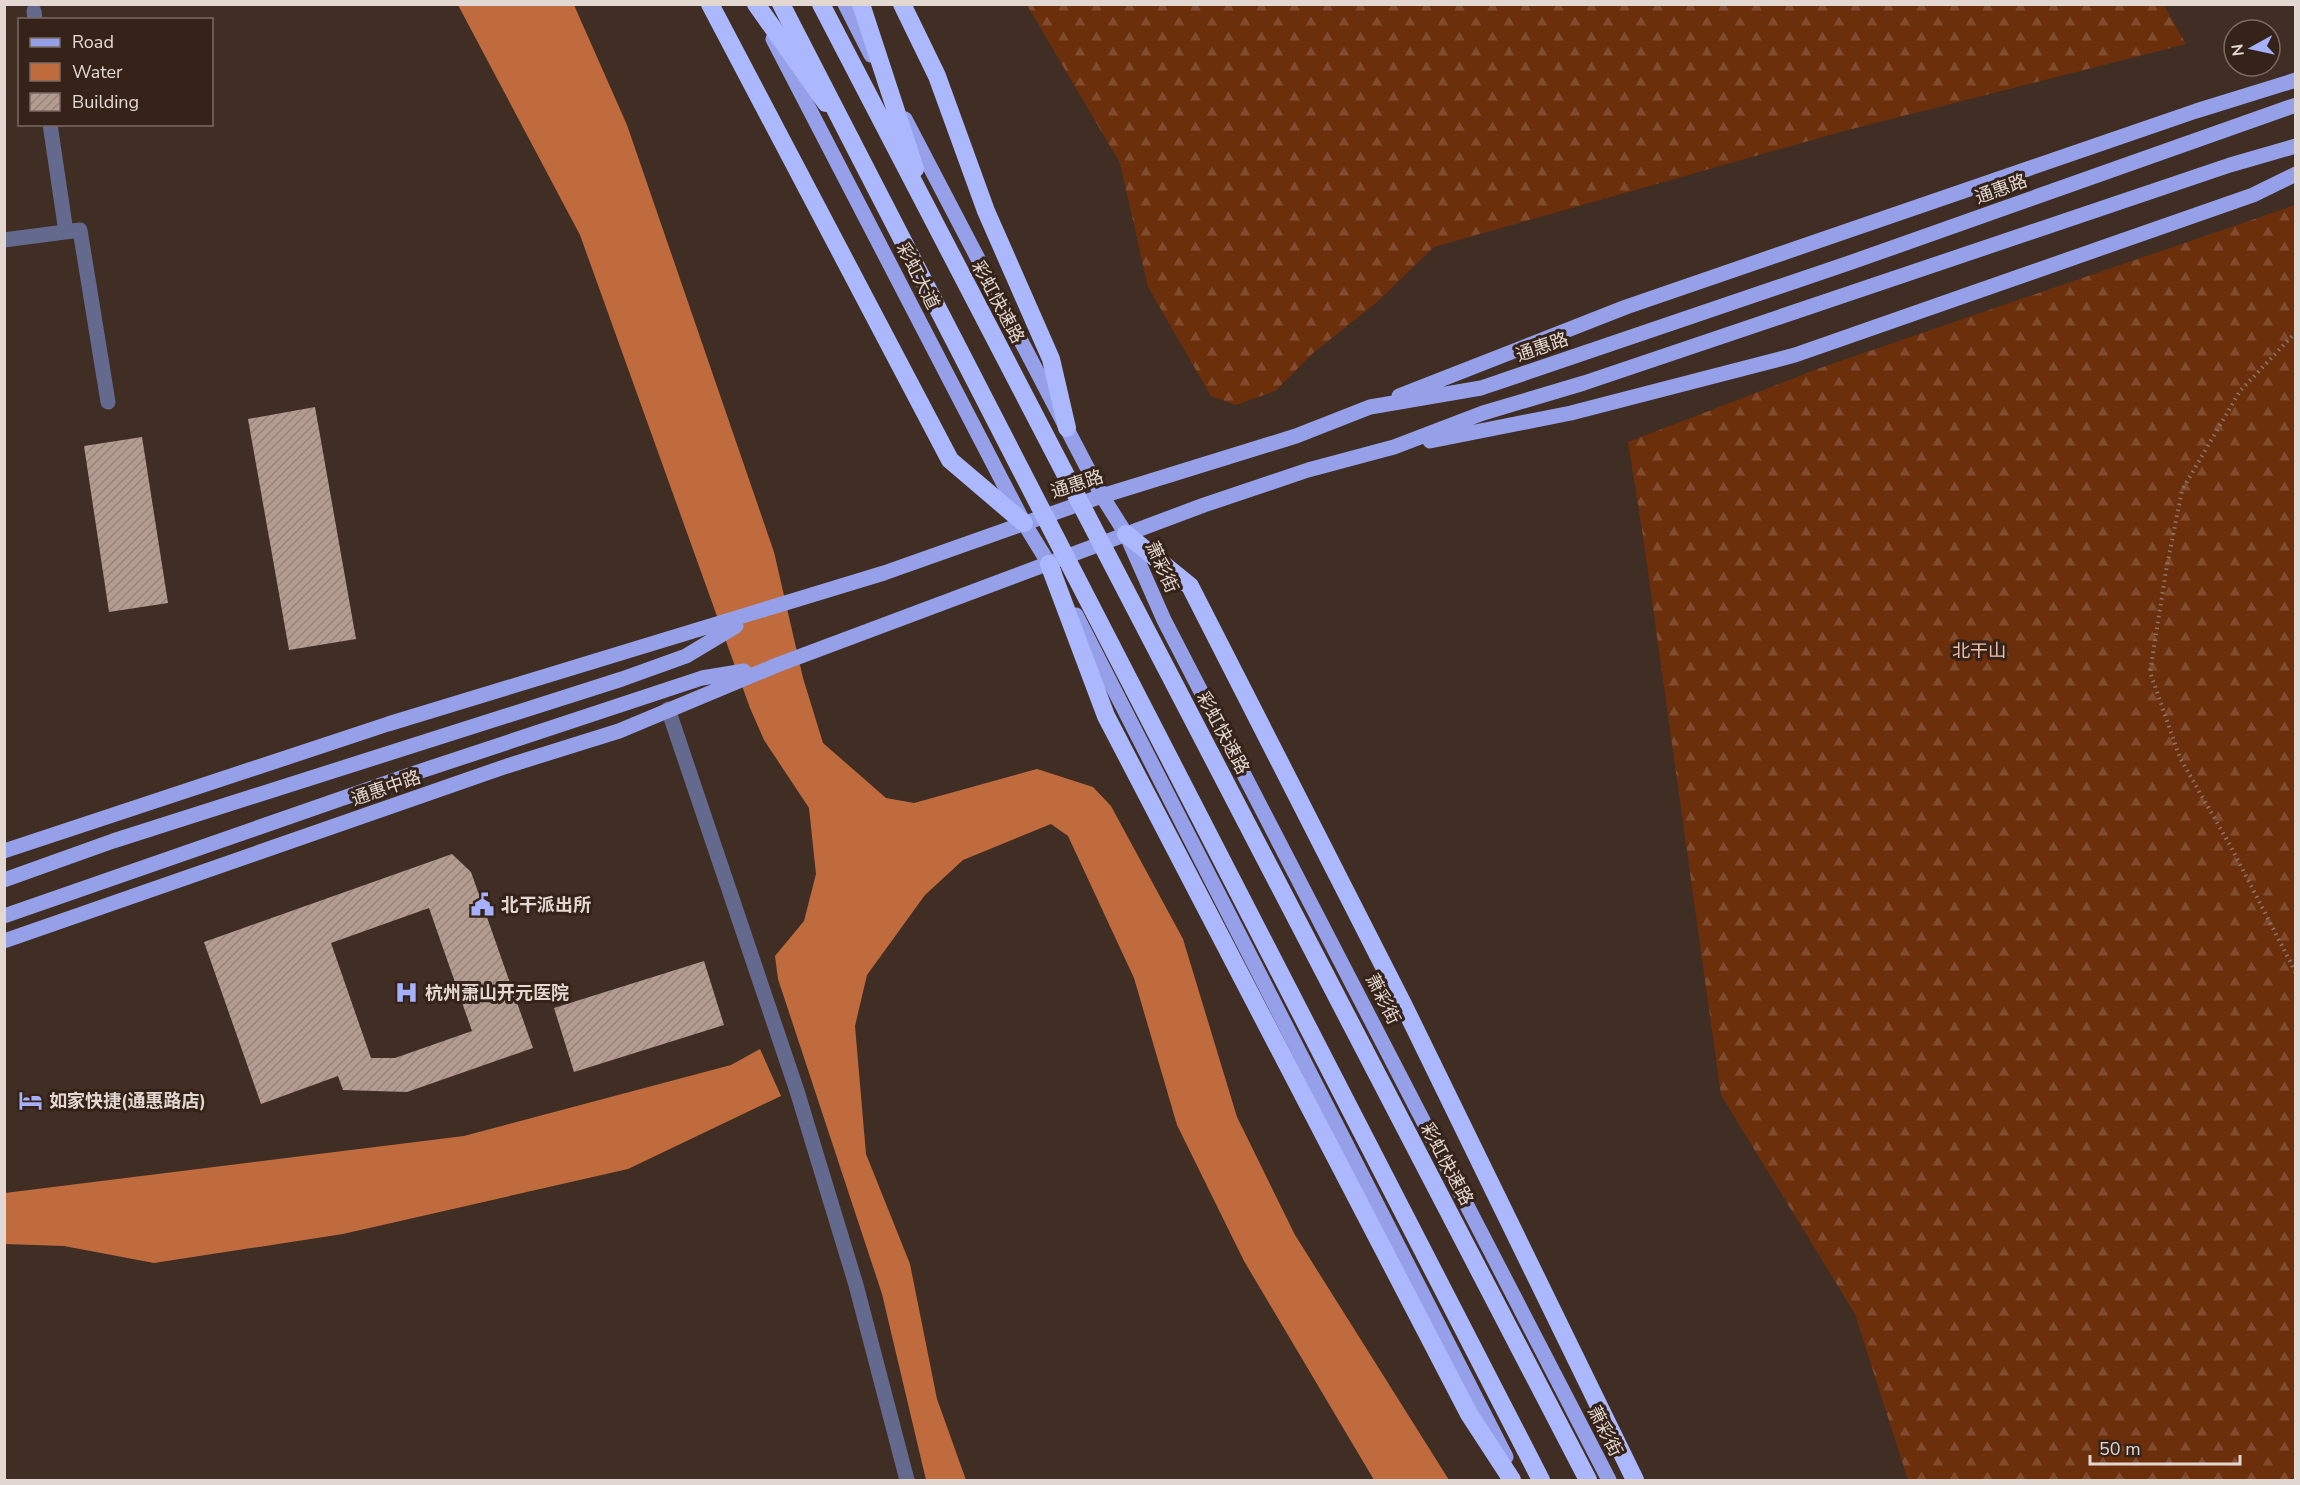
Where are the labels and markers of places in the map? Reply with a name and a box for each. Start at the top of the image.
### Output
public building icon: 北干派出所 [470,892,496,918]
place label: 北干派出所 [501,893,591,917]
hospital icon: 杭州萧山开元医院 [394,980,420,1006]
place label: 杭州萧山开元医院 [425,981,569,1005]
hotel icon: 如家快捷(通惠路店) [18,1088,44,1114]
place label: 如家快捷(通惠路店) [49,1089,206,1113]

